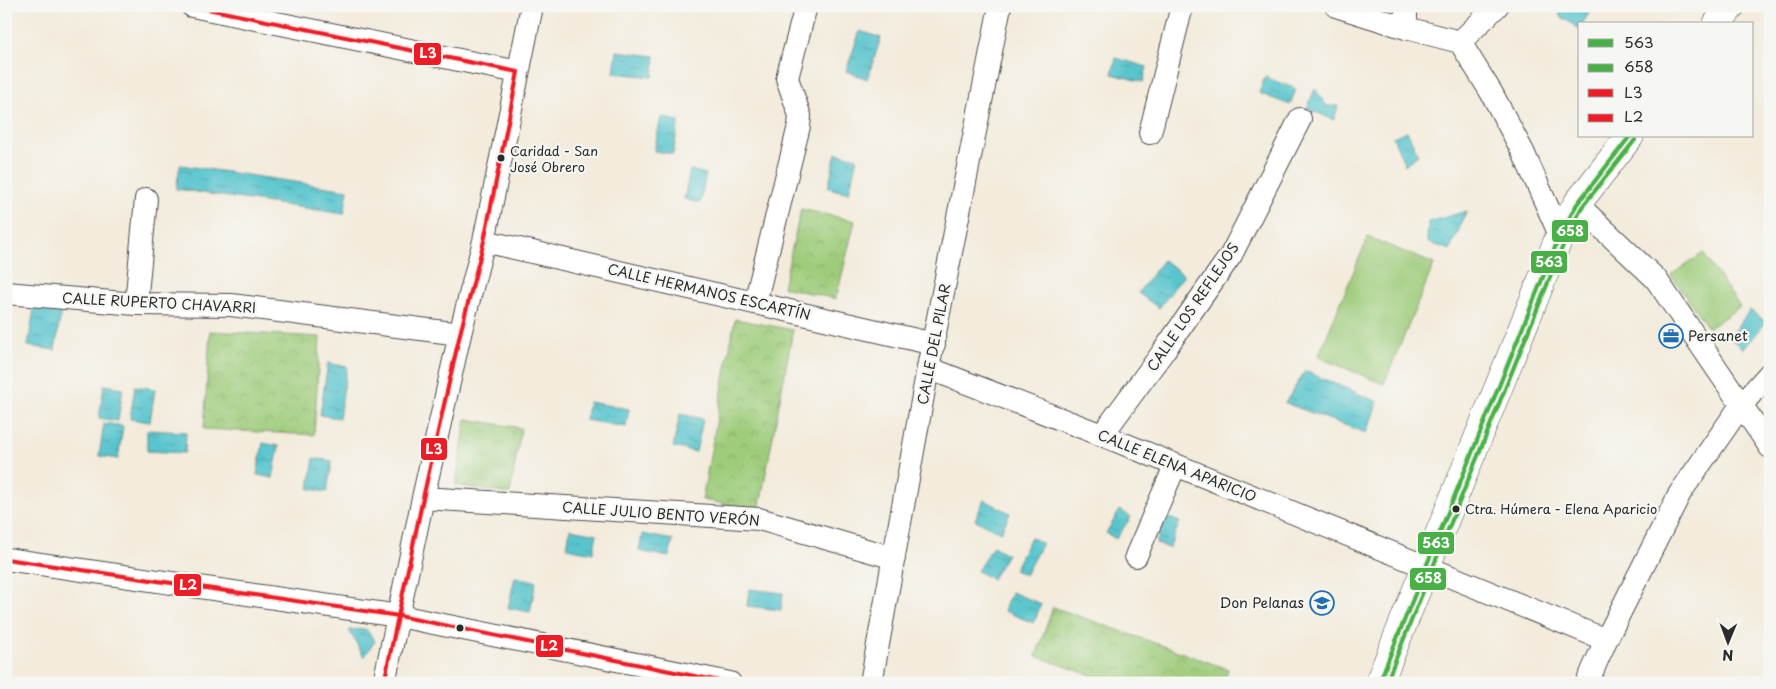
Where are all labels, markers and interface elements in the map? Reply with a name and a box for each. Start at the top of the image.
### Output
legend [1578,22,1754,138]
text: 563 [1624,30,1654,53]
line badge: L3 [413,42,442,66]
text: L3 [419,42,437,63]
text: 658 [1624,54,1654,77]
text: L3 [1624,80,1643,103]
text: L2 [1624,104,1643,127]
place label: Caridad - San José Obrero [510,141,598,176]
marker: Caridad - San José Obrero [496,153,506,163]
line badge: 658 [1551,219,1589,243]
text: 658 [1556,220,1584,241]
street label: CALLE LOS REFLEJOS [1142,238,1244,375]
line badge: 563 [1530,250,1568,274]
text: 563 [1535,251,1563,272]
street label: CALLE HERMANOS ESCARTÍN [606,258,813,325]
street label: CALLE DEL PILAR [911,281,956,406]
street label: CALLE RUPERTO CHAVARRI [61,287,257,318]
office icon: Persanet [1658,323,1684,349]
place label: Persanet [1688,325,1748,346]
street label: CALLE ELENA APARICIO [1095,424,1260,507]
line badge: L3 [420,437,448,461]
text: L3 [425,438,443,459]
street label: CALLE JULIO BENTO VERÓN [561,496,761,531]
place label: Ctra. Húmera - Elena Aparicio [1465,499,1657,518]
marker: Ctra. Húmera - Elena Aparicio [1451,504,1461,514]
line badge: 563 [1417,531,1455,555]
text: 563 [1422,532,1450,553]
line badge: 658 [1409,567,1447,591]
text: 658 [1414,567,1442,588]
line badge: L2 [173,573,202,597]
text: L2 [179,574,197,595]
school or university icon: Don Pelanas [1309,590,1335,616]
place label: Don Pelanas [1219,592,1304,613]
north arrow [1704,616,1754,666]
unlabelled marker [455,623,465,633]
line badge: L2 [535,634,564,658]
text: L2 [540,635,558,656]
text: N [1722,645,1733,666]

